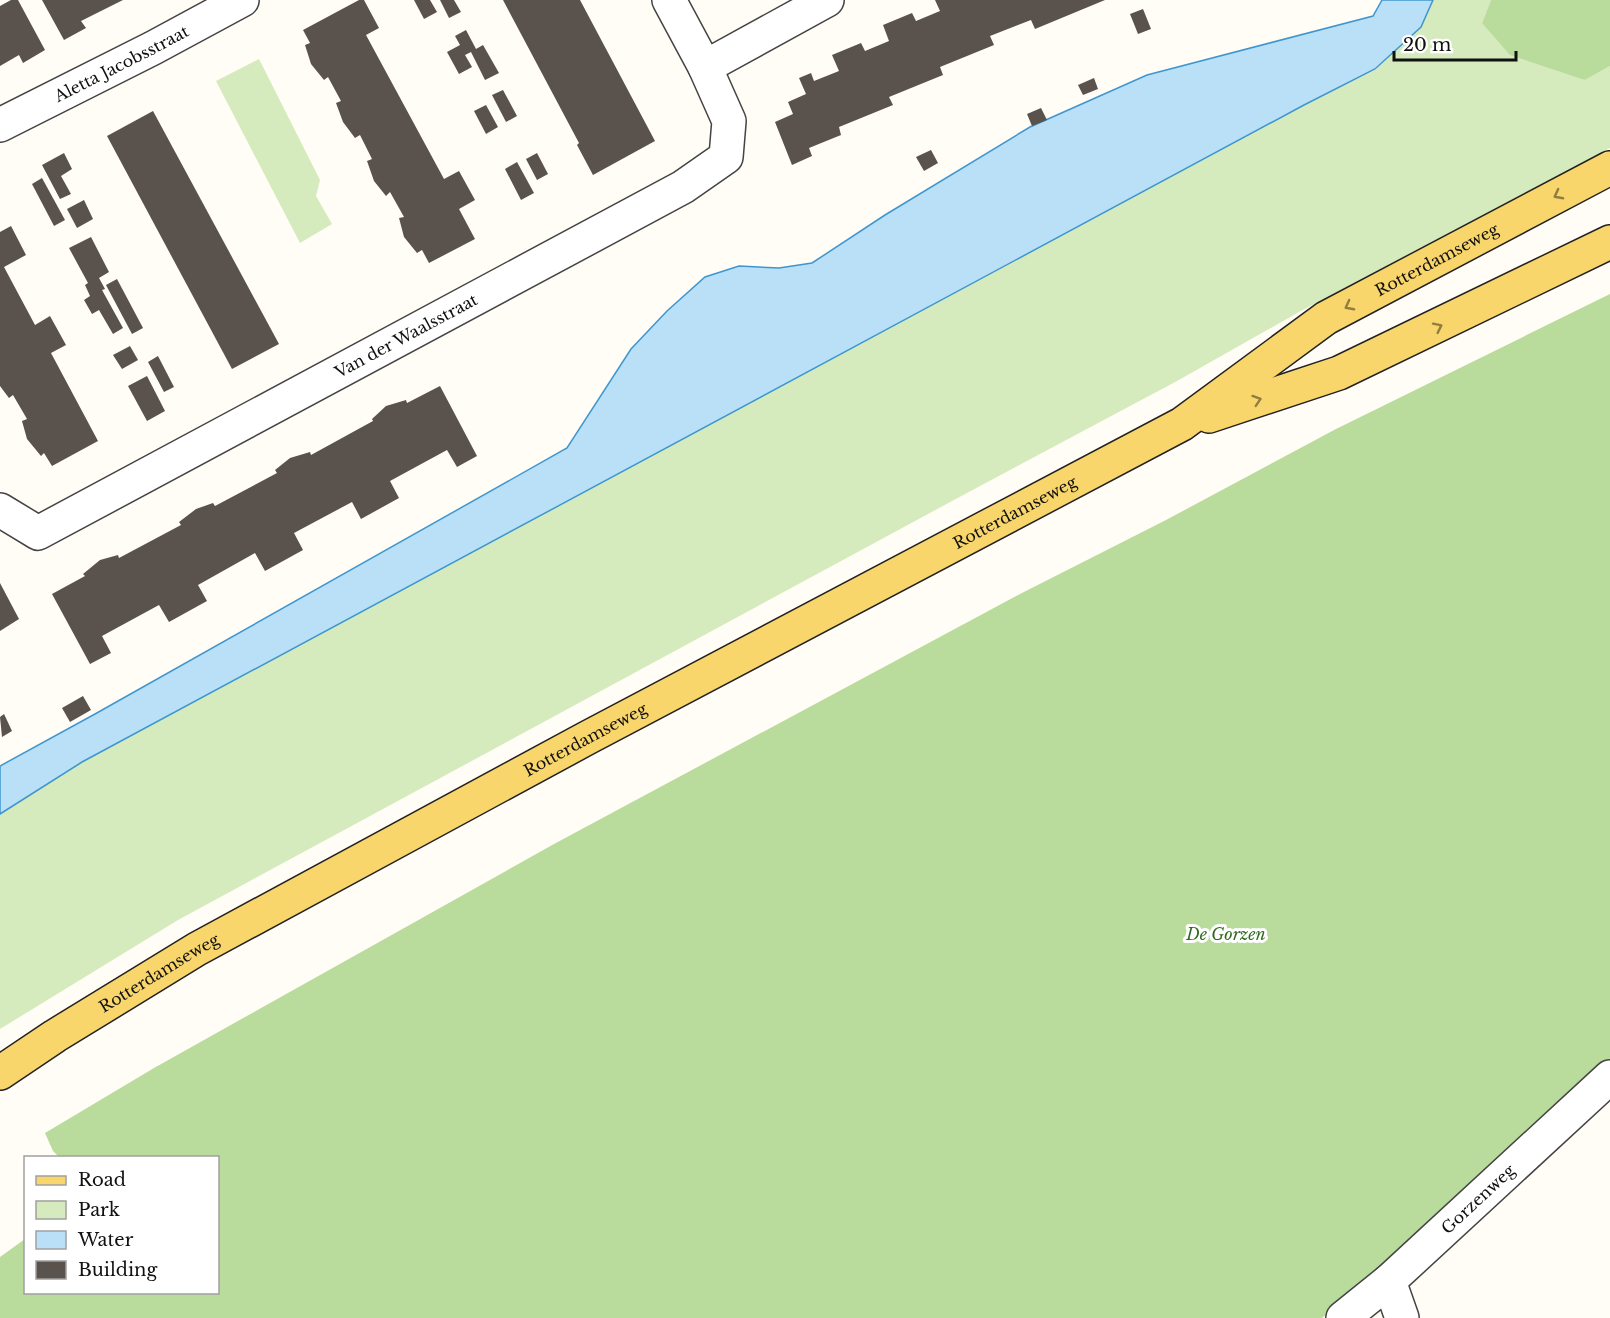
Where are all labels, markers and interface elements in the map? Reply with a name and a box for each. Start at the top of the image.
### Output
street label: Aletta Jacobsstraat [50,21,192,107]
scale bar [1394,24,1516,62]
text: 20 m [1403,34,1451,56]
one-way arrow [1554,188,1565,199]
street label: Rotterdamseweg [1371,219,1502,300]
street label: Van der Waalsstraat [330,289,481,382]
one-way arrow [1345,299,1355,310]
one-way arrow [1431,323,1442,334]
one-way arrow [1251,395,1262,407]
street label: Rotterdamseweg [950,471,1080,553]
street label: Rotterdamseweg [520,698,651,780]
park label: De Gorzen [1185,924,1266,944]
street label: Rotterdamseweg [95,929,223,1017]
legend [24,1156,219,1294]
street label: Gorzenweg [1437,1160,1519,1238]
text: Road [78,1169,126,1191]
text: Park [78,1199,120,1221]
text: Water [77,1229,134,1251]
text: Building [78,1259,157,1281]

